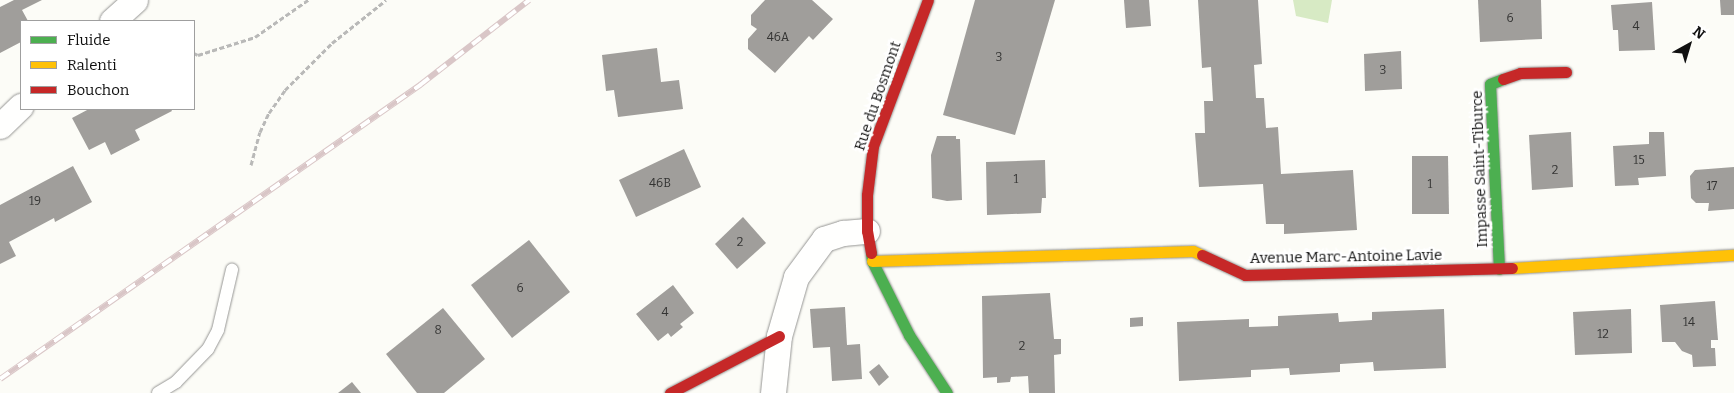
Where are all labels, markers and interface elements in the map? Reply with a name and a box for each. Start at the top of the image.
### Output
house number: 6 [1506,12,1514,26]
legend [20,20,195,110]
house number: 4 [1632,20,1640,34]
north arrow [1664,20,1714,70]
text: N [1689,23,1708,43]
text: Fluide [67,31,110,49]
house number: 46A [767,31,789,45]
street label: Rue du Bosmont [851,39,905,153]
house number: 3 [996,51,1002,65]
text: Ralenti [67,56,117,74]
house number: 3 [1380,64,1386,78]
text: Bouchon [67,81,129,99]
street label: Impasse Saint-Tiburce [1468,90,1492,248]
house number: 15 [1633,154,1645,168]
house number: 2 [1552,164,1558,178]
house number: 1 [1014,173,1018,187]
house number: 46B [649,177,671,191]
house number: 1 [1428,178,1432,192]
house number: 17 [1707,180,1717,194]
house number: 19 [29,195,41,209]
house number: 2 [737,236,743,250]
street label: Avenue Marc-Antoine Lavie [1250,246,1442,268]
house number: 6 [516,282,524,296]
house number: 4 [661,306,669,320]
house number: 14 [1683,316,1695,330]
house number: 8 [434,324,442,338]
house number: 12 [1597,328,1609,342]
house number: 2 [1019,340,1025,354]

